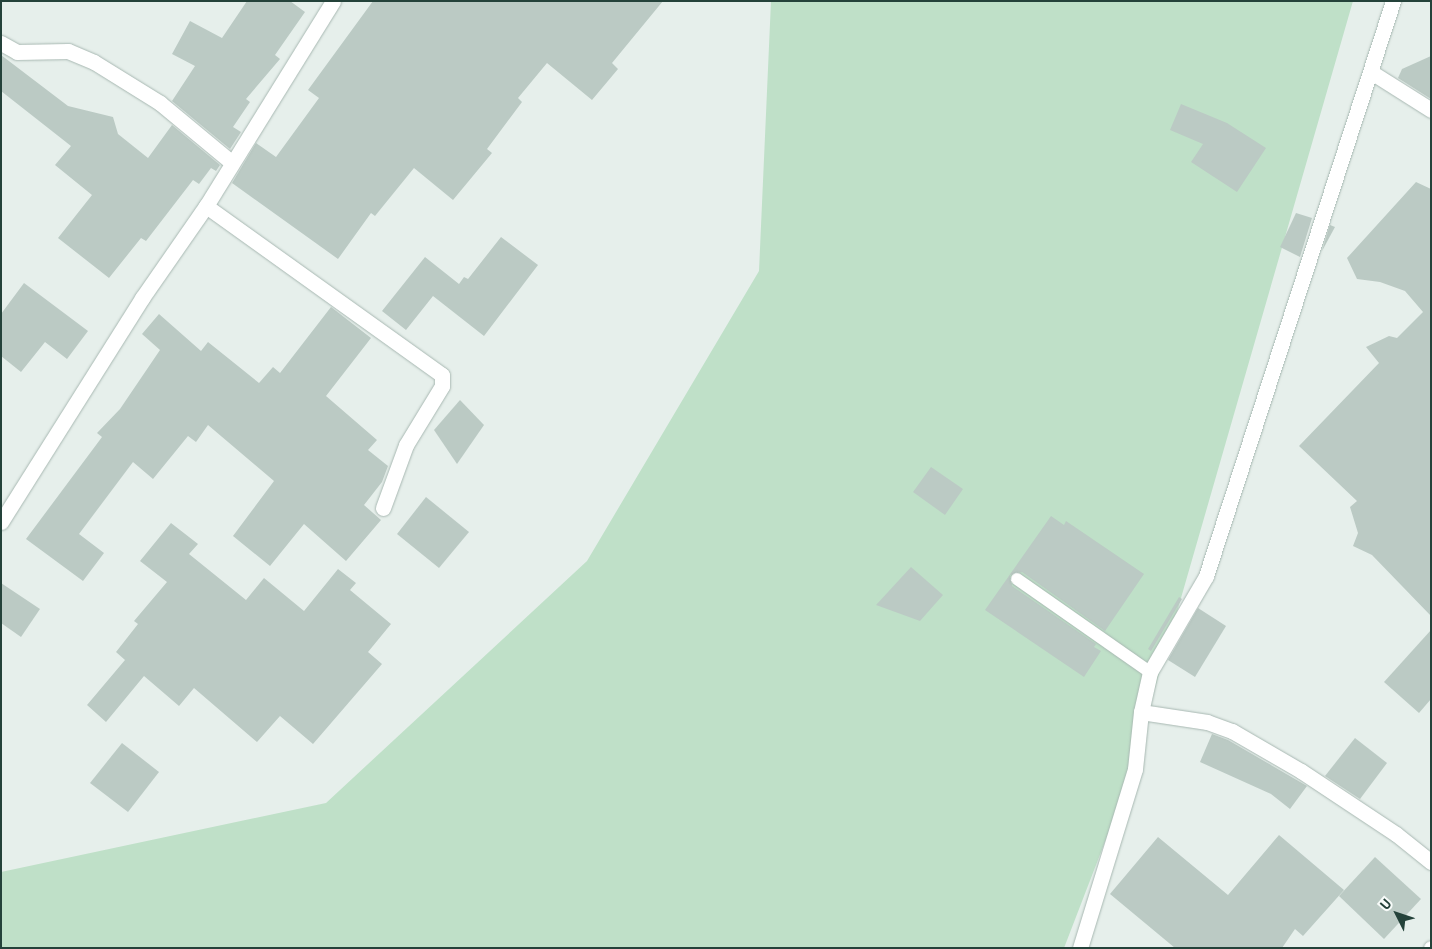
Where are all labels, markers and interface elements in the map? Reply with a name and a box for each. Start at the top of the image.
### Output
north arrow [1372,889,1422,939]
text: U [1376,895,1395,913]

